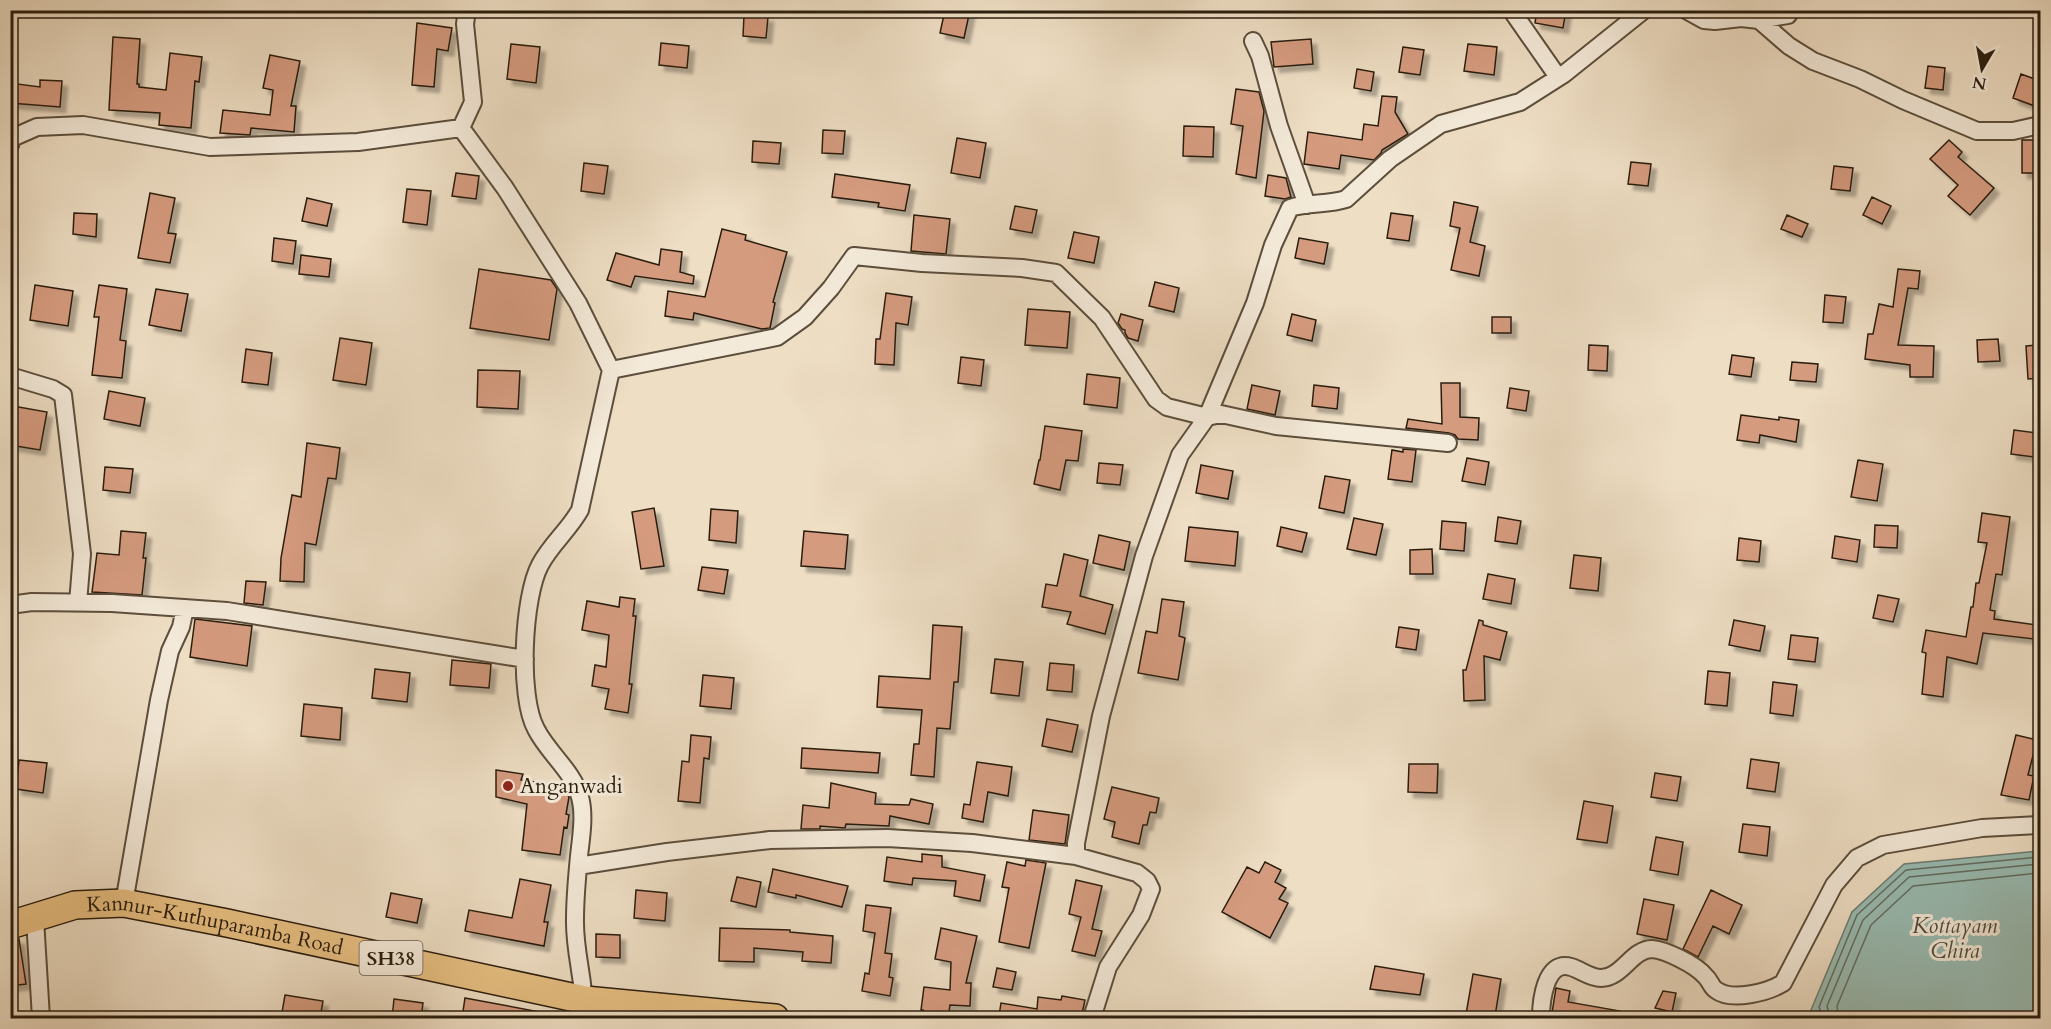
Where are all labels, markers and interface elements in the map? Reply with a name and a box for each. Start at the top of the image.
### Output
north arrow [1952,39,2012,99]
text: N [1971,71,1988,95]
place label: Anganwadi [520,772,623,801]
marker: Anganwadi [501,779,515,793]
street label: Kannur-Kuthuparamba Road [86,889,346,962]
water label: Kottayam Chira [1912,911,1998,966]
road number: SH38 [360,941,422,975]

